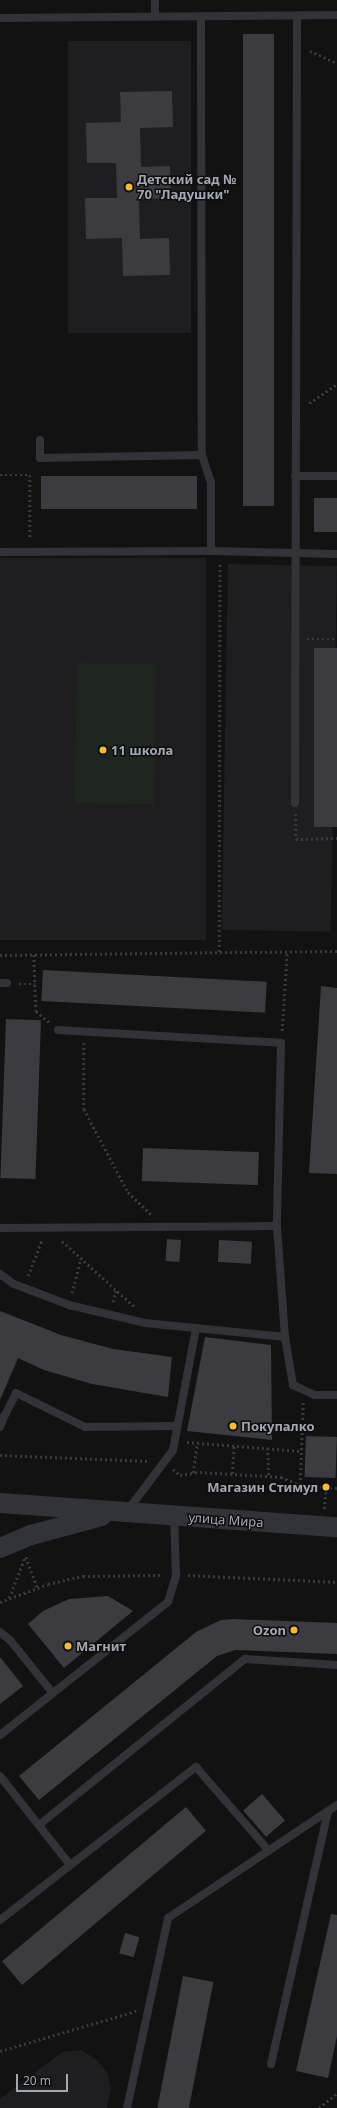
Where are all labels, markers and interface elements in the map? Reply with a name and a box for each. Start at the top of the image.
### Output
place label: Детский сад № 70 "Ладушки" [137,172,236,203]
marker: Детский сад № 70 "Ладушки" [124,182,134,192]
place label: 11 школа [111,742,173,758]
marker: 11 школа [98,745,108,755]
place label: Покупалко [241,1418,315,1434]
marker: Покупалко [228,1421,238,1431]
place label: Магазин Стимул [207,1479,318,1495]
marker: Магазин Стимул [321,1482,331,1492]
street label: улица Мира [188,1510,264,1530]
place label: Ozon [253,1622,286,1638]
marker: Ozon [289,1625,299,1635]
place label: Магнит [76,1638,126,1654]
marker: Магнит [63,1641,73,1651]
scale bar [18,2066,70,2092]
text: 20 m [23,2072,51,2089]

